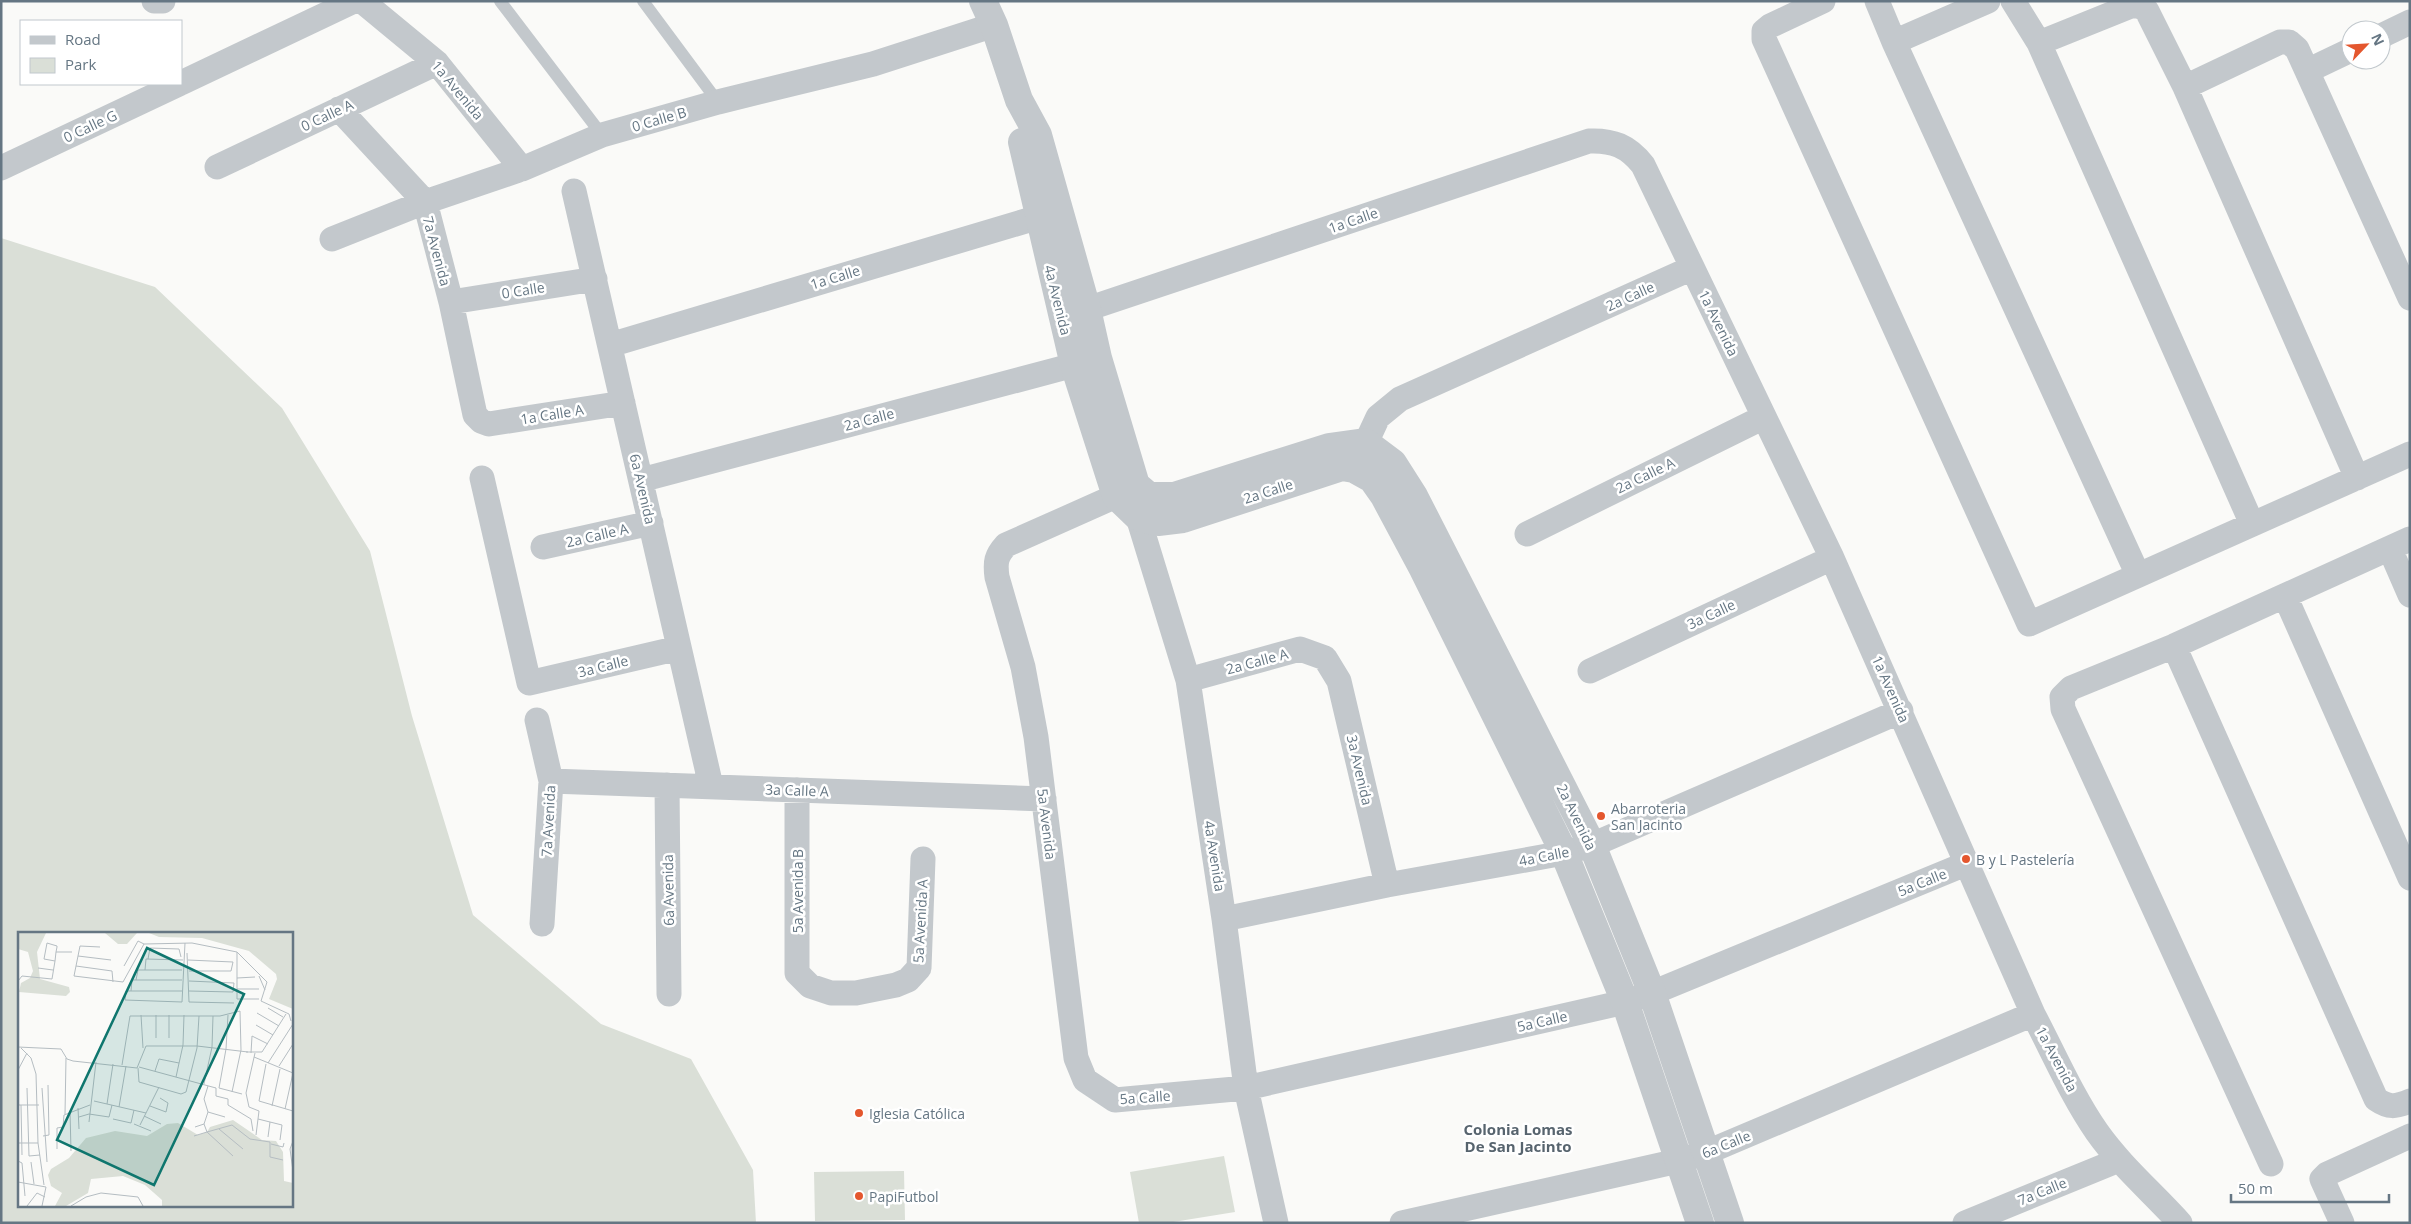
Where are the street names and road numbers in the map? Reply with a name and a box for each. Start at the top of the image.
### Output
street label: 1a Avenida [428,56,488,124]
street label: 0 Calle A [298,95,356,135]
street label: 0 Calle B [630,102,688,136]
street label: 0 Calle G [60,105,120,147]
street label: 1a Calle [1326,203,1380,237]
street label: 7a Avenida [419,214,455,288]
street label: 1a Calle [808,260,862,294]
street label: 4a Avenida [1040,263,1076,337]
street label: 0 Calle [500,277,546,303]
street label: 2a Calle [1603,277,1657,315]
street label: 1a Avenida [1695,287,1743,359]
street label: 1a Calle A [519,400,585,428]
street label: 2a Calle [842,403,896,435]
street label: 6a Avenida [626,452,660,526]
street label: 2a Calle A [1612,452,1678,497]
street label: 2a Calle [1241,474,1295,508]
street label: 2a Calle A [564,519,630,551]
street label: 3a Calle [1684,595,1738,633]
street label: 2a Calle A [1224,644,1290,678]
street label: 3a Calle [576,651,630,681]
street label: 1a Avenida [1868,652,1914,726]
street label: 3a Avenida [1343,733,1377,807]
street label: 3a Calle A [765,779,829,801]
street label: 2a Avenida [1553,781,1601,853]
street label: 7a Avenida [537,785,559,857]
street label: 5a Avenida [1033,787,1061,861]
street label: 4a Avenida [1200,819,1230,893]
street label: 4a Calle [1517,842,1571,870]
street label: 5a Avenida B [788,849,807,933]
street label: 6a Avenida [658,854,678,926]
street label: 5a Calle [1895,864,1949,900]
street label: 5a Avenida A [908,878,932,963]
street label: 5a Calle [1515,1006,1569,1036]
street label: 1a Avenida [2032,1023,2082,1095]
street label: 5a Calle [1119,1086,1171,1108]
street label: 6a Calle [1699,1126,1753,1162]
street label: 7a Calle [2015,1173,2069,1209]

